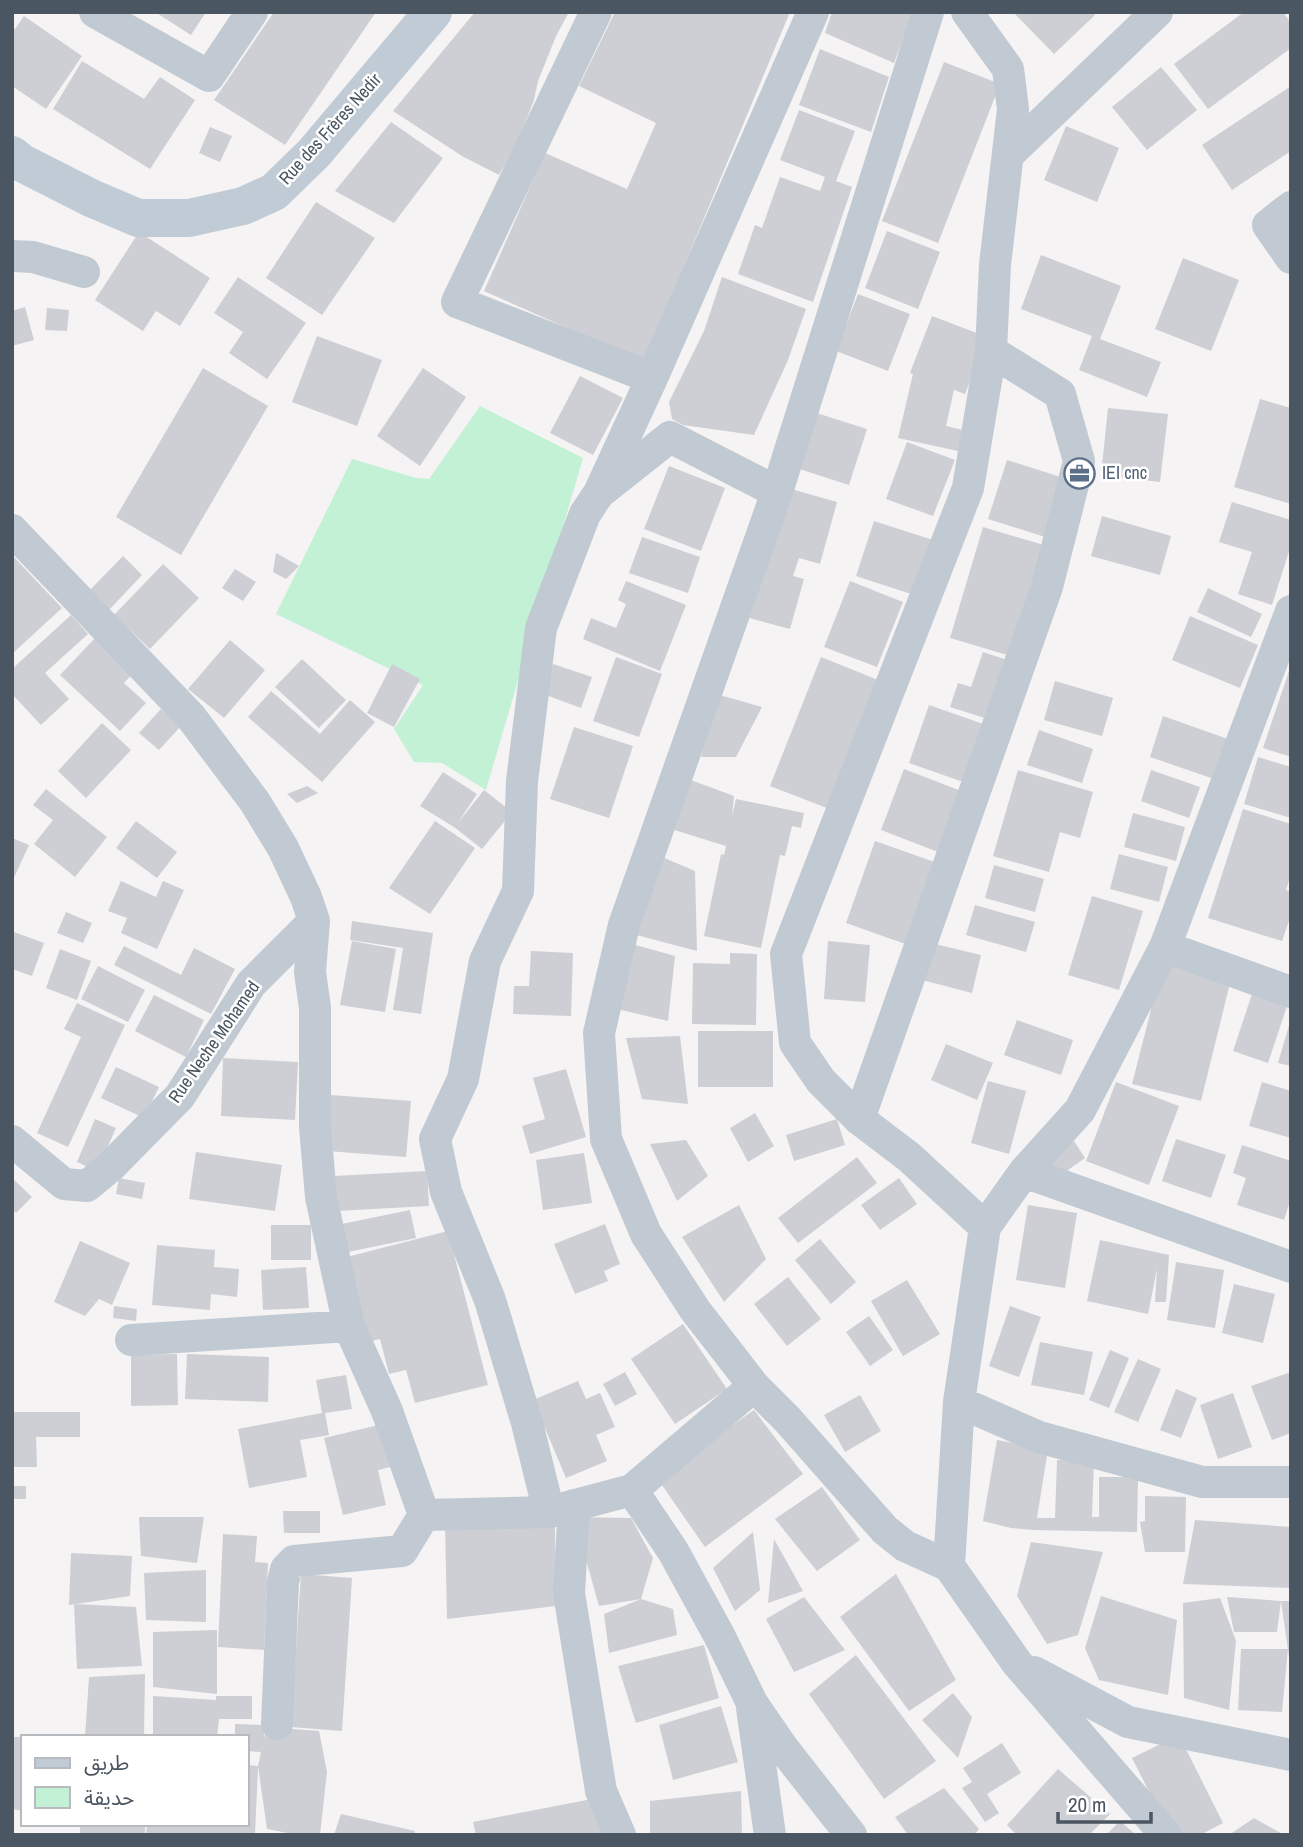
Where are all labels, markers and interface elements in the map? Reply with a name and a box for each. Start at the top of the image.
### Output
street label: Rue des Frères Nedir [273,68,386,190]
office icon: IEI cnc [1062,456,1096,490]
place label: IEI cnc [1102,460,1147,485]
street label: Rue Neche Mohamed [162,976,265,1108]
legend [21,1735,248,1826]
text: طريق [84,1748,129,1777]
scale bar [1058,1780,1151,1824]
text: حديقة [84,1783,134,1812]
text: 20 m [1068,1790,1106,1819]

